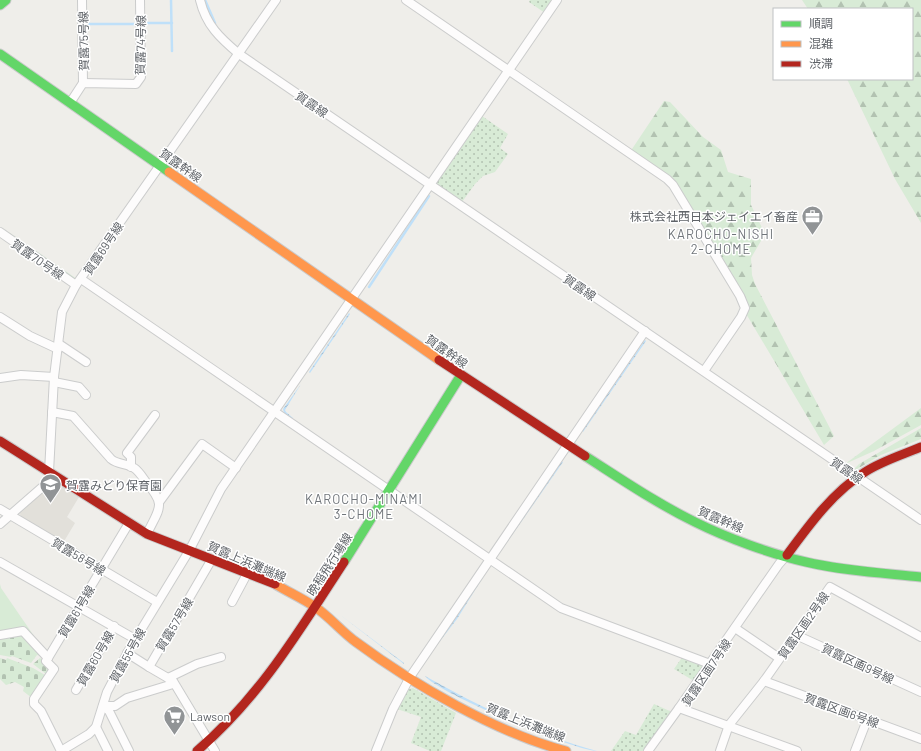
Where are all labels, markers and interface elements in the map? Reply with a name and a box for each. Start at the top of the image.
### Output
legend [773,8,913,80]
street label: 賀露75号線 [75,11,91,71]
street label: 賀露74号線 [132,15,148,75]
text: 順調 [809,16,833,30]
text: 混雑 [809,36,833,50]
text: 渋滞 [809,56,833,70]
street label: 賀露線 [293,88,331,120]
street label: 賀露幹線 [157,145,205,185]
office icon: 株式会社西日本ジェイエイ畜産 [800,203,826,236]
place label: 株式会社西日本ジェイエイ畜産 [630,209,798,223]
street label: 賀露69号線 [80,219,126,277]
district label: KAROCHO-NISHI 2-CHOME [668,226,774,257]
street label: 賀露70号線 [9,236,67,282]
street label: 賀露線 [561,271,599,303]
street label: 賀露幹線 [423,331,471,371]
street label: 賀露線 [828,454,866,486]
school or university icon: 賀露みどり保育園 [38,472,64,505]
place label: 賀露みどり保育園 [66,478,162,492]
district label: KAROCHO-MINAMI 3-CHOME [305,491,423,522]
street label: 賀露幹線 [696,503,746,535]
street label: 晩稲飛行場線 [304,530,354,598]
street label: 賀露58号線 [49,534,109,578]
street label: 賀露上浜灘端線 [206,538,288,584]
street label: 賀露61号線 [55,582,97,640]
street label: 賀露区画2号線 [775,589,831,661]
street label: 賀露57号線 [153,595,195,653]
street label: 賀露55号線 [106,625,148,685]
street label: 賀露60号線 [74,628,116,688]
street label: 賀露区画7号線 [678,636,734,708]
street label: 賀露区画9号線 [820,640,896,686]
street label: 賀露区画6号線 [803,690,881,730]
street label: 賀露上浜灘端線 [484,700,568,744]
supermarket icon: Lawson [161,703,187,736]
place label: Lawson [190,709,230,723]

